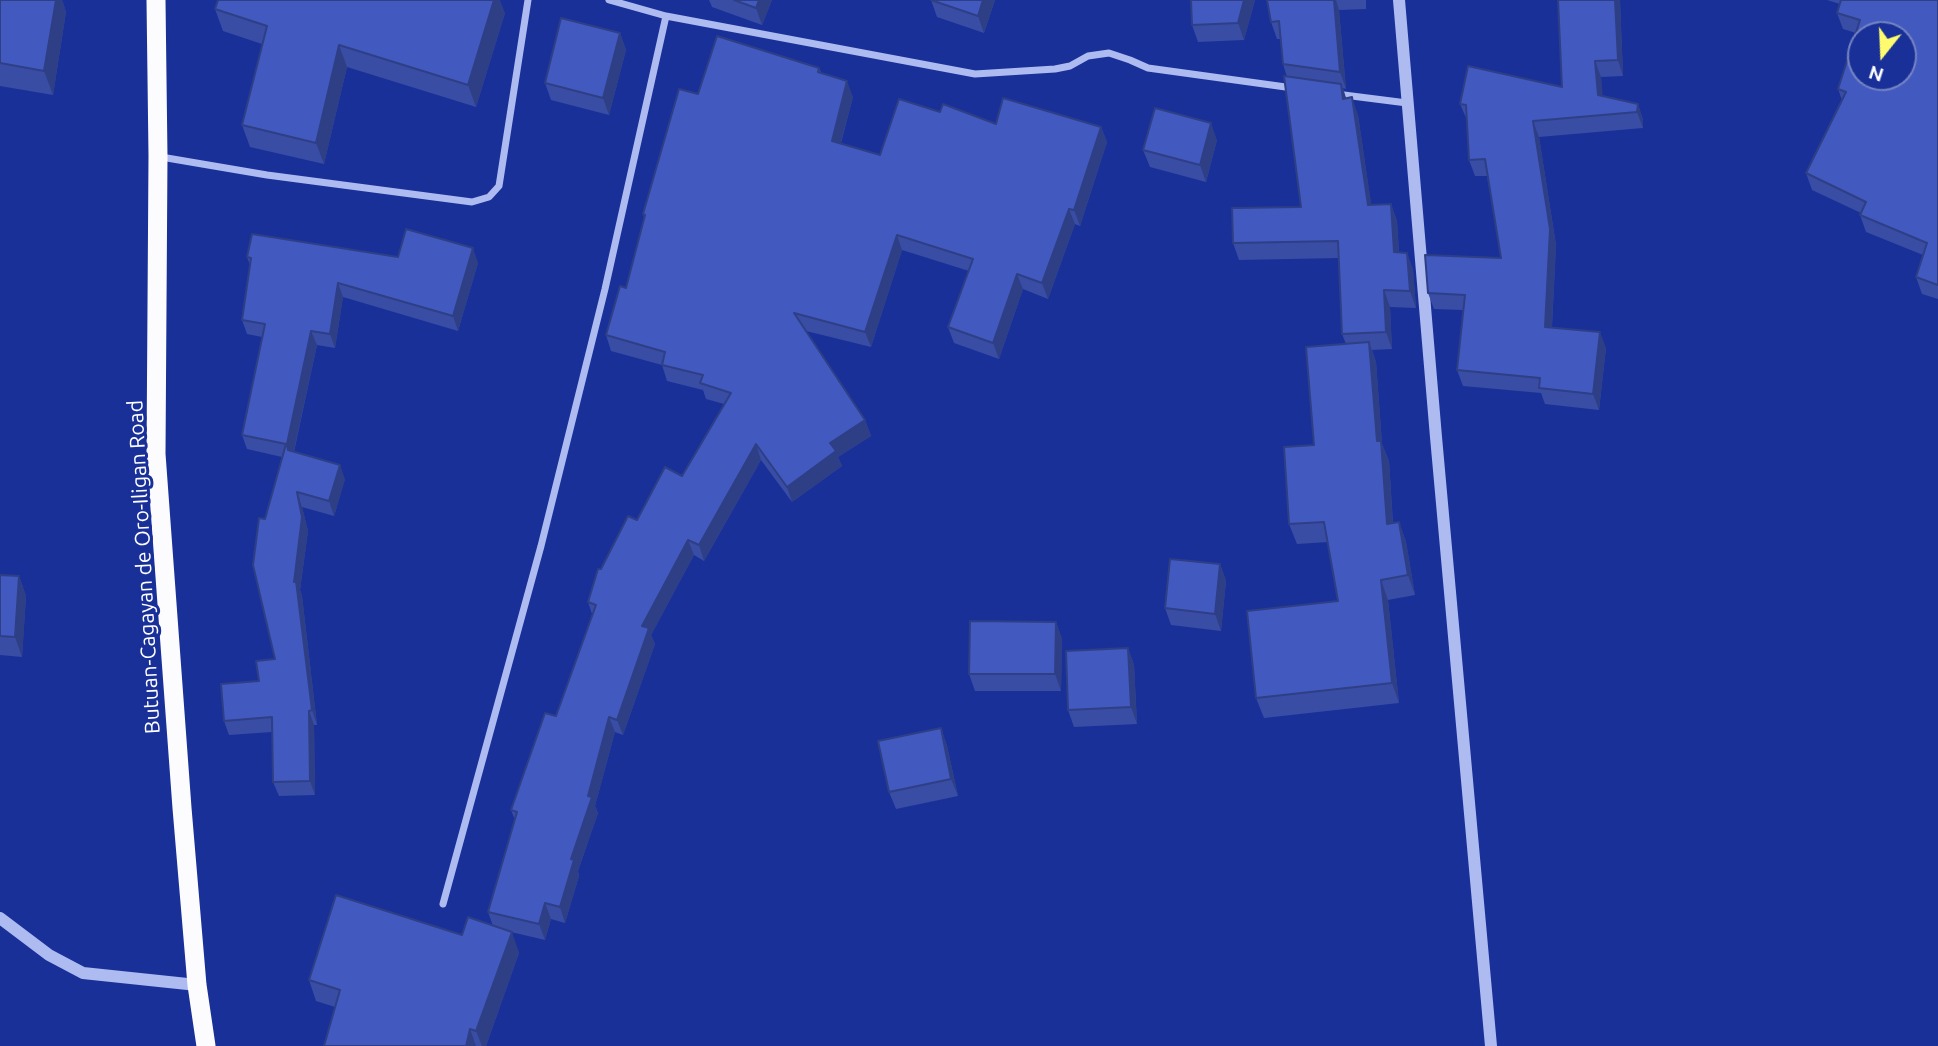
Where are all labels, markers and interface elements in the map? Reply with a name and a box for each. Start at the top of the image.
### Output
north arrow [1847,21,1917,91]
text: N [1866,61,1886,87]
street label: Butuan-Cagayan de Oro-Iligan Road [123,400,165,734]

